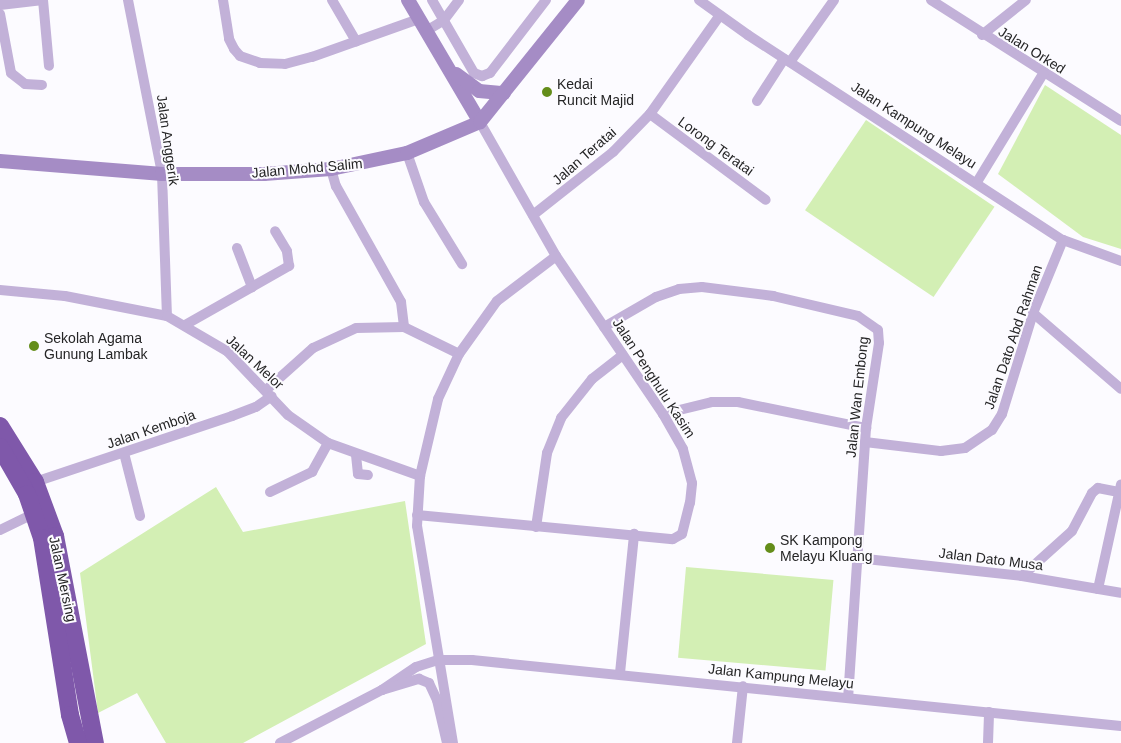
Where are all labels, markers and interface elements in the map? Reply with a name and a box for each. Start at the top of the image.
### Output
street label: Jalan Orked [996,23,1068,77]
place label: Kedai Runcit Majid [557,76,634,108]
street label: Jalan Kampung Melayu [848,78,980,172]
marker: Kedai Runcit Majid [541,86,553,98]
street label: Jalan Anggerik [153,93,183,187]
street label: Lorong Teratai [675,113,757,179]
street label: Jalan Teratai [549,124,619,188]
street label: Jalan Mohd Salim [251,155,363,181]
street label: Jalan Dato Abd Rahman [980,262,1046,412]
street label: Jalan Penghulu Kasim [609,315,699,441]
place label: Sekolah Agama Gunung Lambak [44,330,148,362]
street label: Jalan Melor [223,331,287,393]
street label: Jalan Wan Embong [842,336,872,458]
marker: Sekolah Agama Gunung Lambak [28,340,40,352]
street label: Jalan Kemboja [104,406,198,452]
place label: SK Kampong Melayu Kluang [780,532,873,564]
street label: Jalan Mersing [46,535,80,623]
marker: SK Kampong Melayu Kluang [764,542,776,554]
street label: Jalan Dato Musa [938,544,1044,574]
street label: Jalan Kampung Melayu [707,660,855,692]

